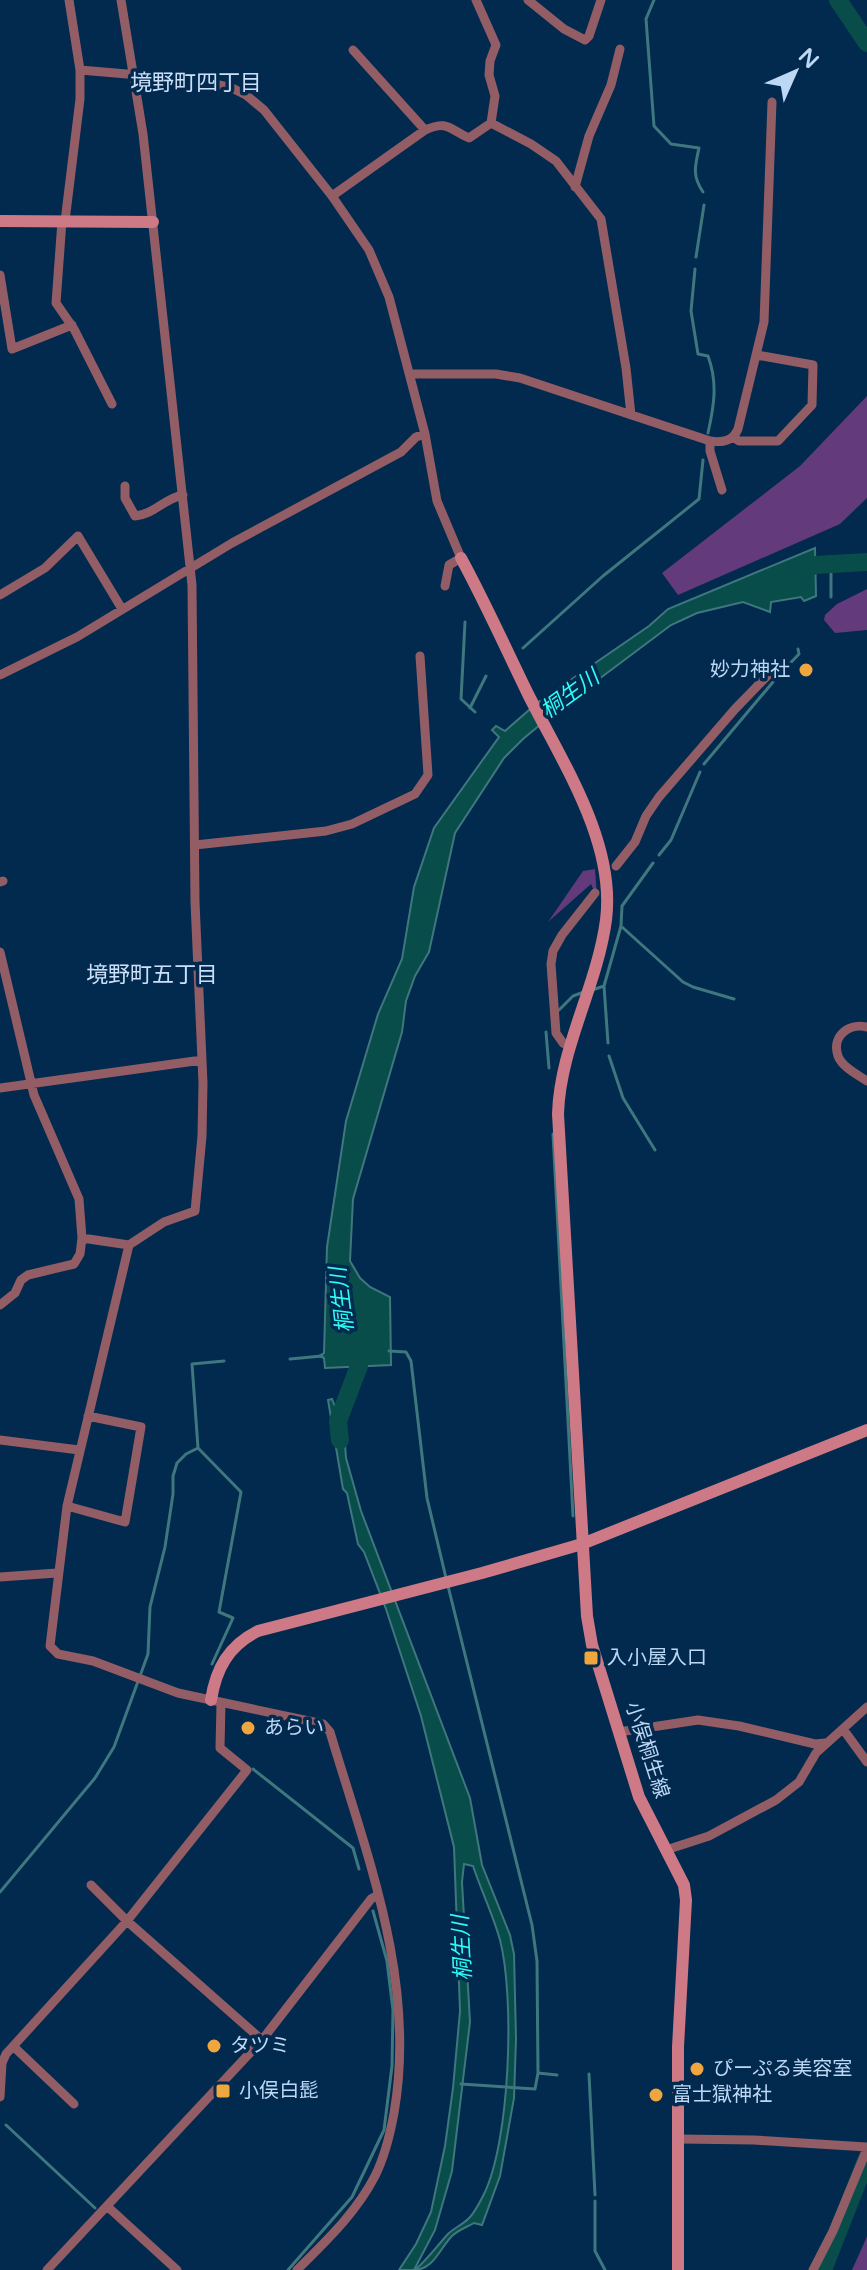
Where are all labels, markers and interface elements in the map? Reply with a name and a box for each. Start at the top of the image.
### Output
north arrow [755,32,835,112]
text: N [793,43,824,74]
district label: 境野町四丁目 [130,70,262,96]
place label: 妙力神社 [710,658,790,682]
marker: 妙力神社 [797,661,815,679]
water label: 桐生川 [536,663,606,724]
district label: 境野町五丁目 [86,962,218,988]
water label: 桐生川 [325,1264,359,1334]
place label: 入小屋入口 [607,1646,707,1670]
marker: 入小屋入口 [582,1649,600,1667]
street label: 小俣桐生線 [620,1699,674,1801]
place label: あらい [264,1716,324,1740]
marker: あらい [239,1719,257,1737]
water label: 桐生川 [447,1912,477,1982]
place label: タツミ [230,2034,290,2058]
marker: タツミ [205,2037,223,2055]
place label: ぴーぷる美容室 [713,2057,852,2081]
marker: ぴーぷる美容室 [688,2060,706,2078]
place label: 小俣白髭 [239,2079,319,2103]
marker: 小俣白髭 [214,2082,232,2100]
place label: 富士獄神社 [672,2083,772,2107]
marker: 富士獄神社 [647,2086,665,2104]

